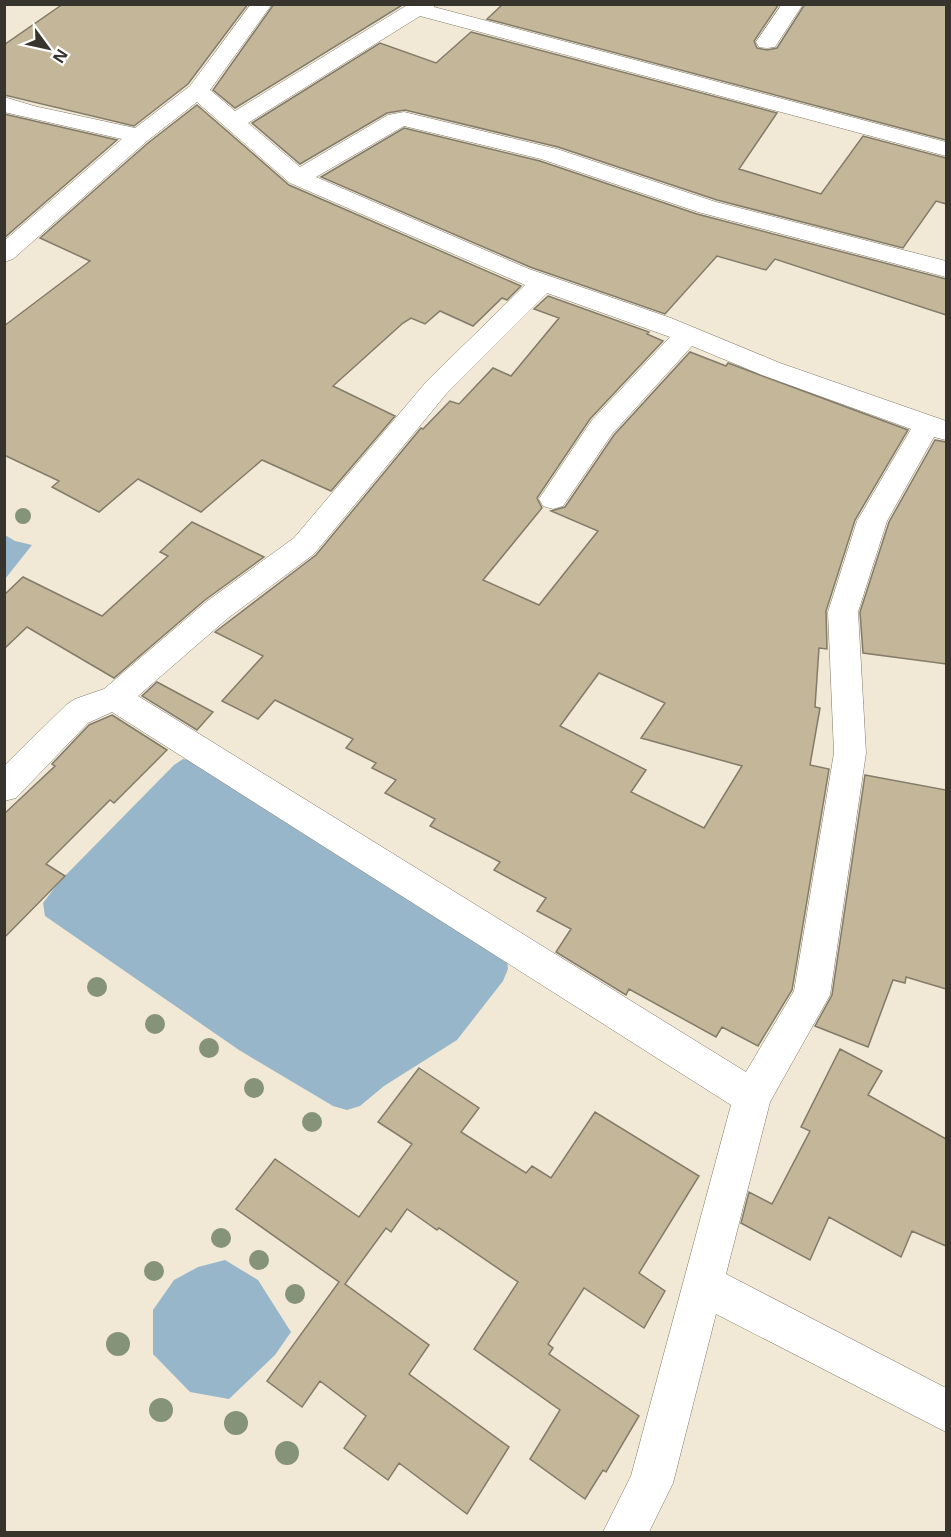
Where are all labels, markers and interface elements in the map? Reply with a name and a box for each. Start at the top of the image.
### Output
north arrow [18,18,78,78]
text: N [48,45,73,68]

